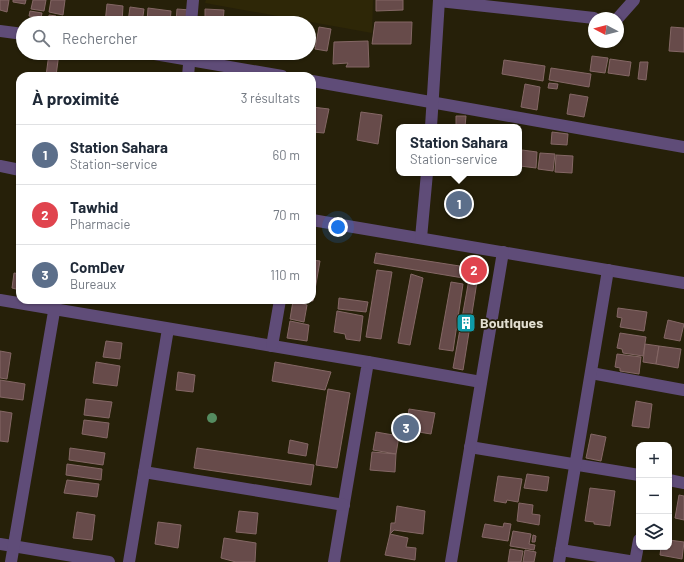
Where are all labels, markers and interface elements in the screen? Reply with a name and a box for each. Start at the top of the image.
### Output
north arrow [588,12,624,48]
search box [16,16,316,60]
icon: search [30,27,52,49]
text: Rechercher [62,29,138,47]
text: À proximité [32,88,119,108]
text: 3 résultats [241,90,300,106]
popup [396,124,522,176]
text: Station Sahara [410,133,508,151]
text: Station Sahara [70,138,168,156]
text: 1 [43,147,47,163]
text: 60 m [273,147,300,163]
text: Station-service [410,151,498,167]
text: Station-service [70,156,158,172]
pin: 1 [446,189,472,219]
text: Tawhid [70,198,118,216]
text: 2 [41,207,49,223]
text: 70 m [273,207,300,223]
text: Pharmacie [70,216,130,232]
your location [328,217,348,237]
pin: 2 [461,255,487,285]
text: ComDev [70,258,125,276]
text: 3 [41,267,49,283]
text: 110 m [270,267,300,283]
text: Bureaux [70,276,116,292]
building icon: Boutiques [455,312,477,334]
place label: Boutiques [480,314,543,331]
pin: 3 [393,413,419,443]
map controls [636,442,672,550]
button: + [636,442,672,478]
button: − [636,478,672,514]
button: layers [636,514,672,550]

